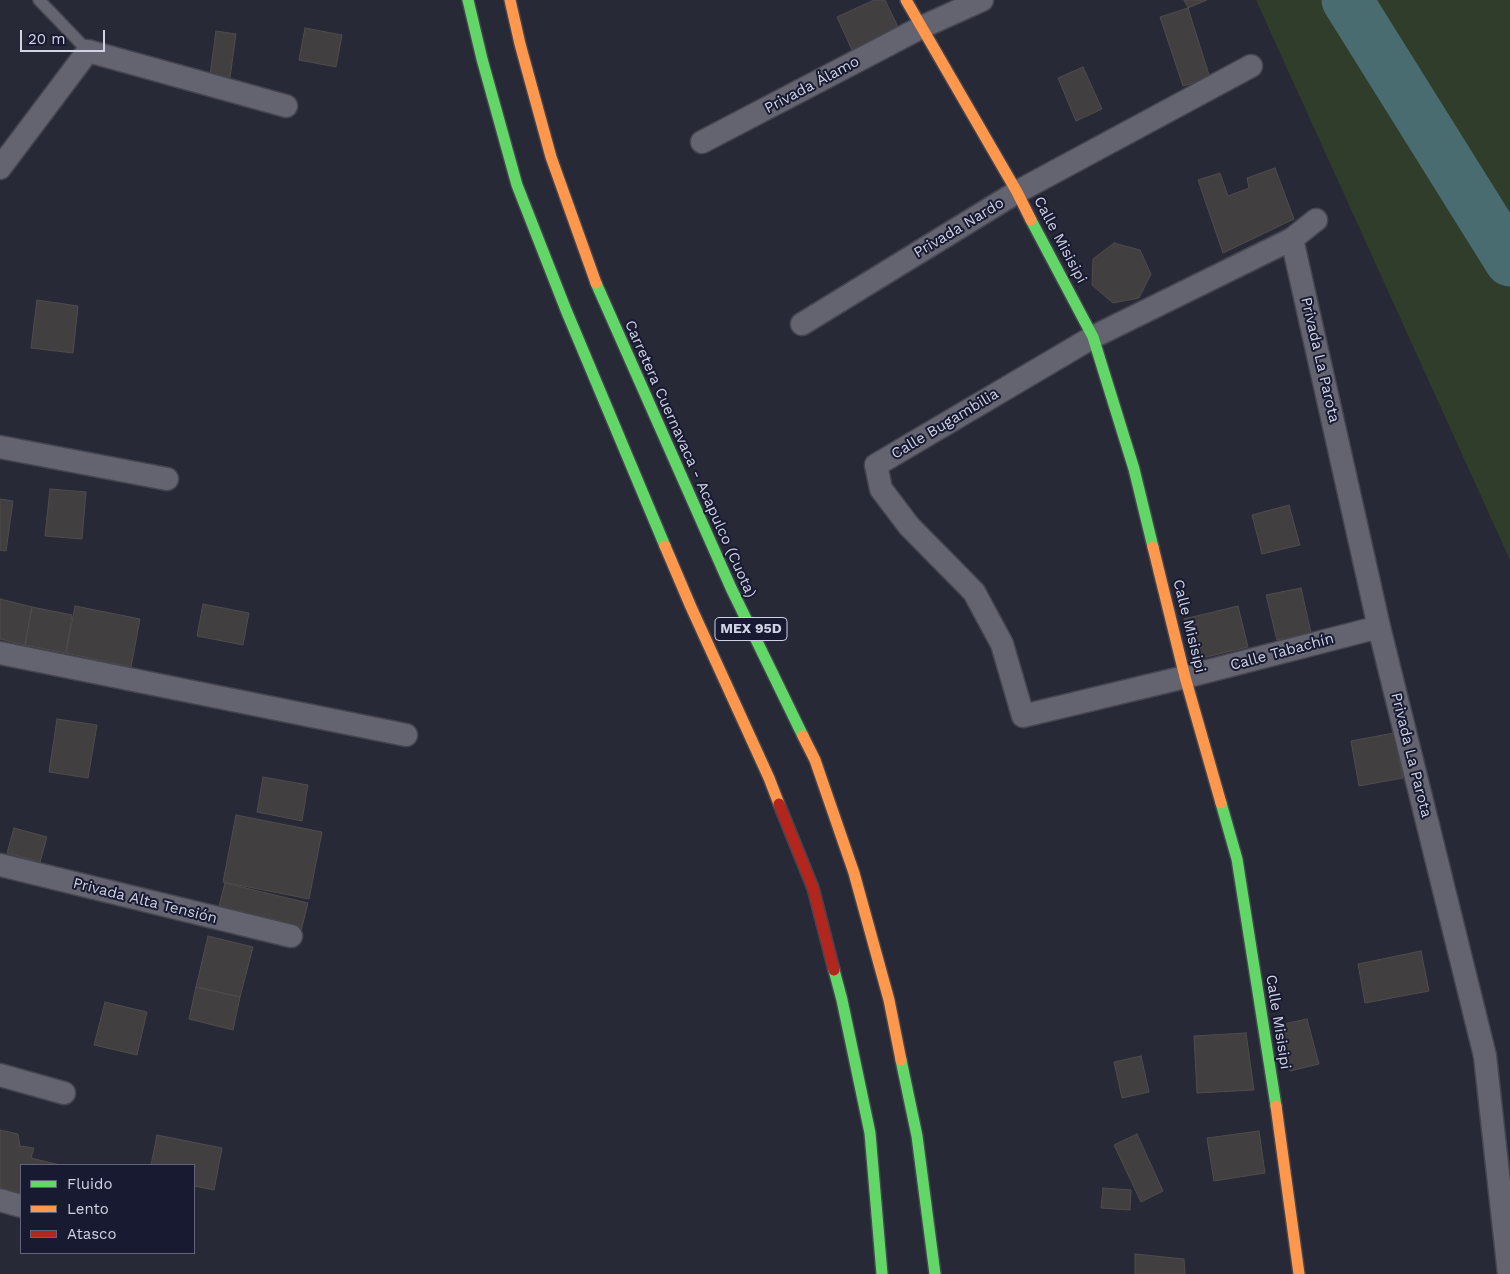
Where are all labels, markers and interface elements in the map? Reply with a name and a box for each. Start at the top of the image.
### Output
scale bar [22,20,108,52]
text: 20 m [28,30,66,48]
street label: Privada Álamo [762,52,862,118]
street label: Privada Nardo [911,194,1007,262]
street label: Calle Misisipi [1030,194,1090,286]
street label: Privada La Parota [1297,296,1343,424]
street label: Carretera Cuernavaca - Acapulco (Cuota) [620,318,760,600]
street label: Calle Bugambilia [888,385,1002,463]
street label: Calle Misisipi [1169,577,1209,675]
road number: MEX 95D [715,618,787,640]
street label: Calle Tabachín [1228,630,1336,674]
street label: Privada La Parota [1387,691,1435,819]
street label: Privada Alta Tensión [71,874,219,928]
street label: Calle Misisipi [1262,973,1294,1071]
legend [20,1164,195,1254]
text: Fluido [67,1175,112,1193]
text: Lento [67,1200,109,1218]
text: Atasco [67,1225,116,1243]

